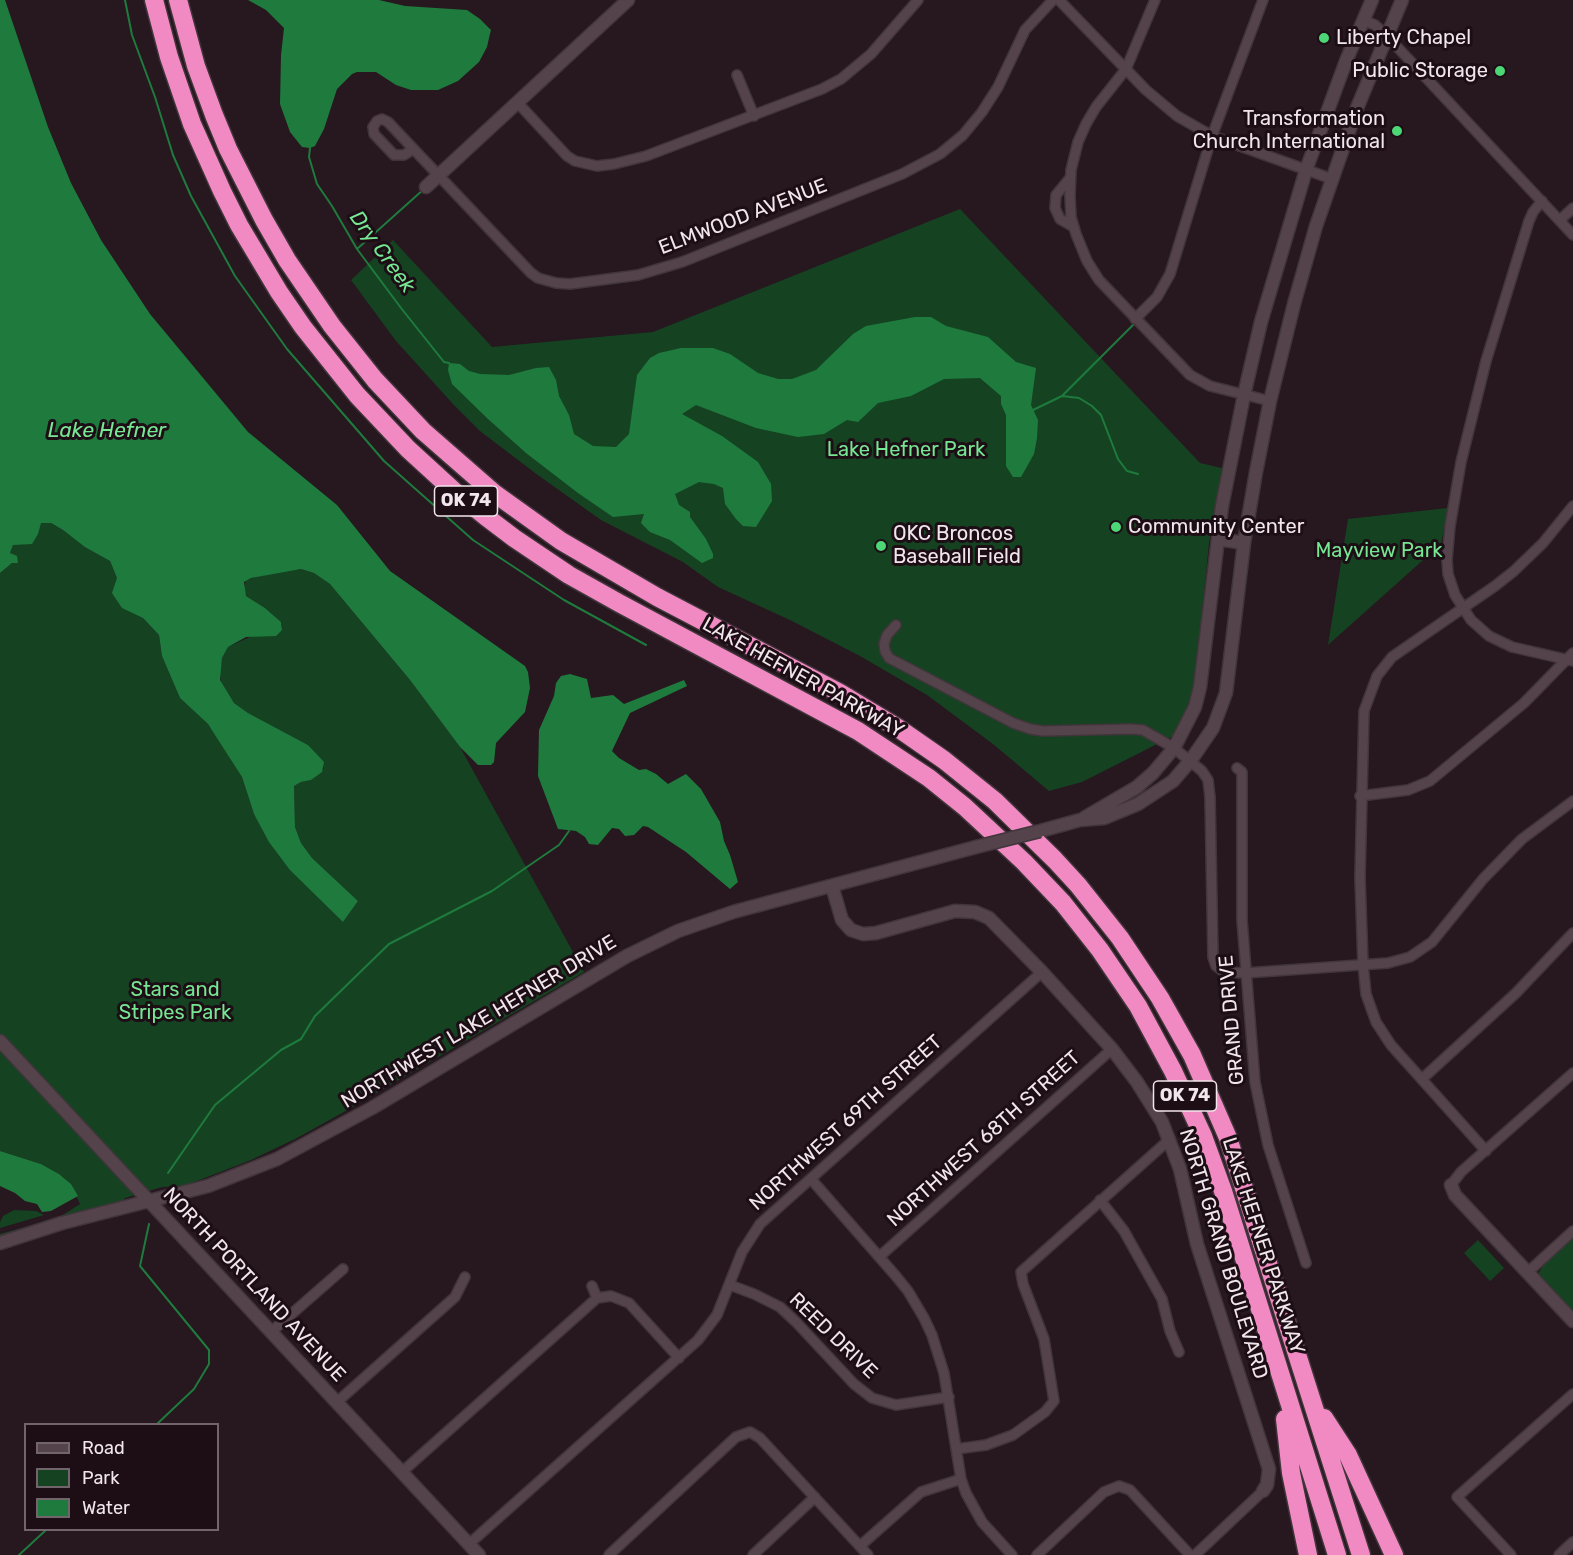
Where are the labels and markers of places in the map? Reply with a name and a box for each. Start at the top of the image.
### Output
place label: Liberty Chapel [1336,26,1471,50]
marker: Liberty Chapel [1317,31,1331,45]
place label: Public Storage [1352,59,1488,83]
marker: Public Storage [1493,64,1507,78]
place label: Transformation Church International [1193,107,1385,154]
marker: Transformation Church International [1390,124,1404,138]
place label: Community Center [1128,515,1304,539]
marker: Community Center [1109,520,1123,534]
place label: OKC Broncos Baseball Field [893,522,1021,569]
marker: OKC Broncos Baseball Field [874,539,888,553]

